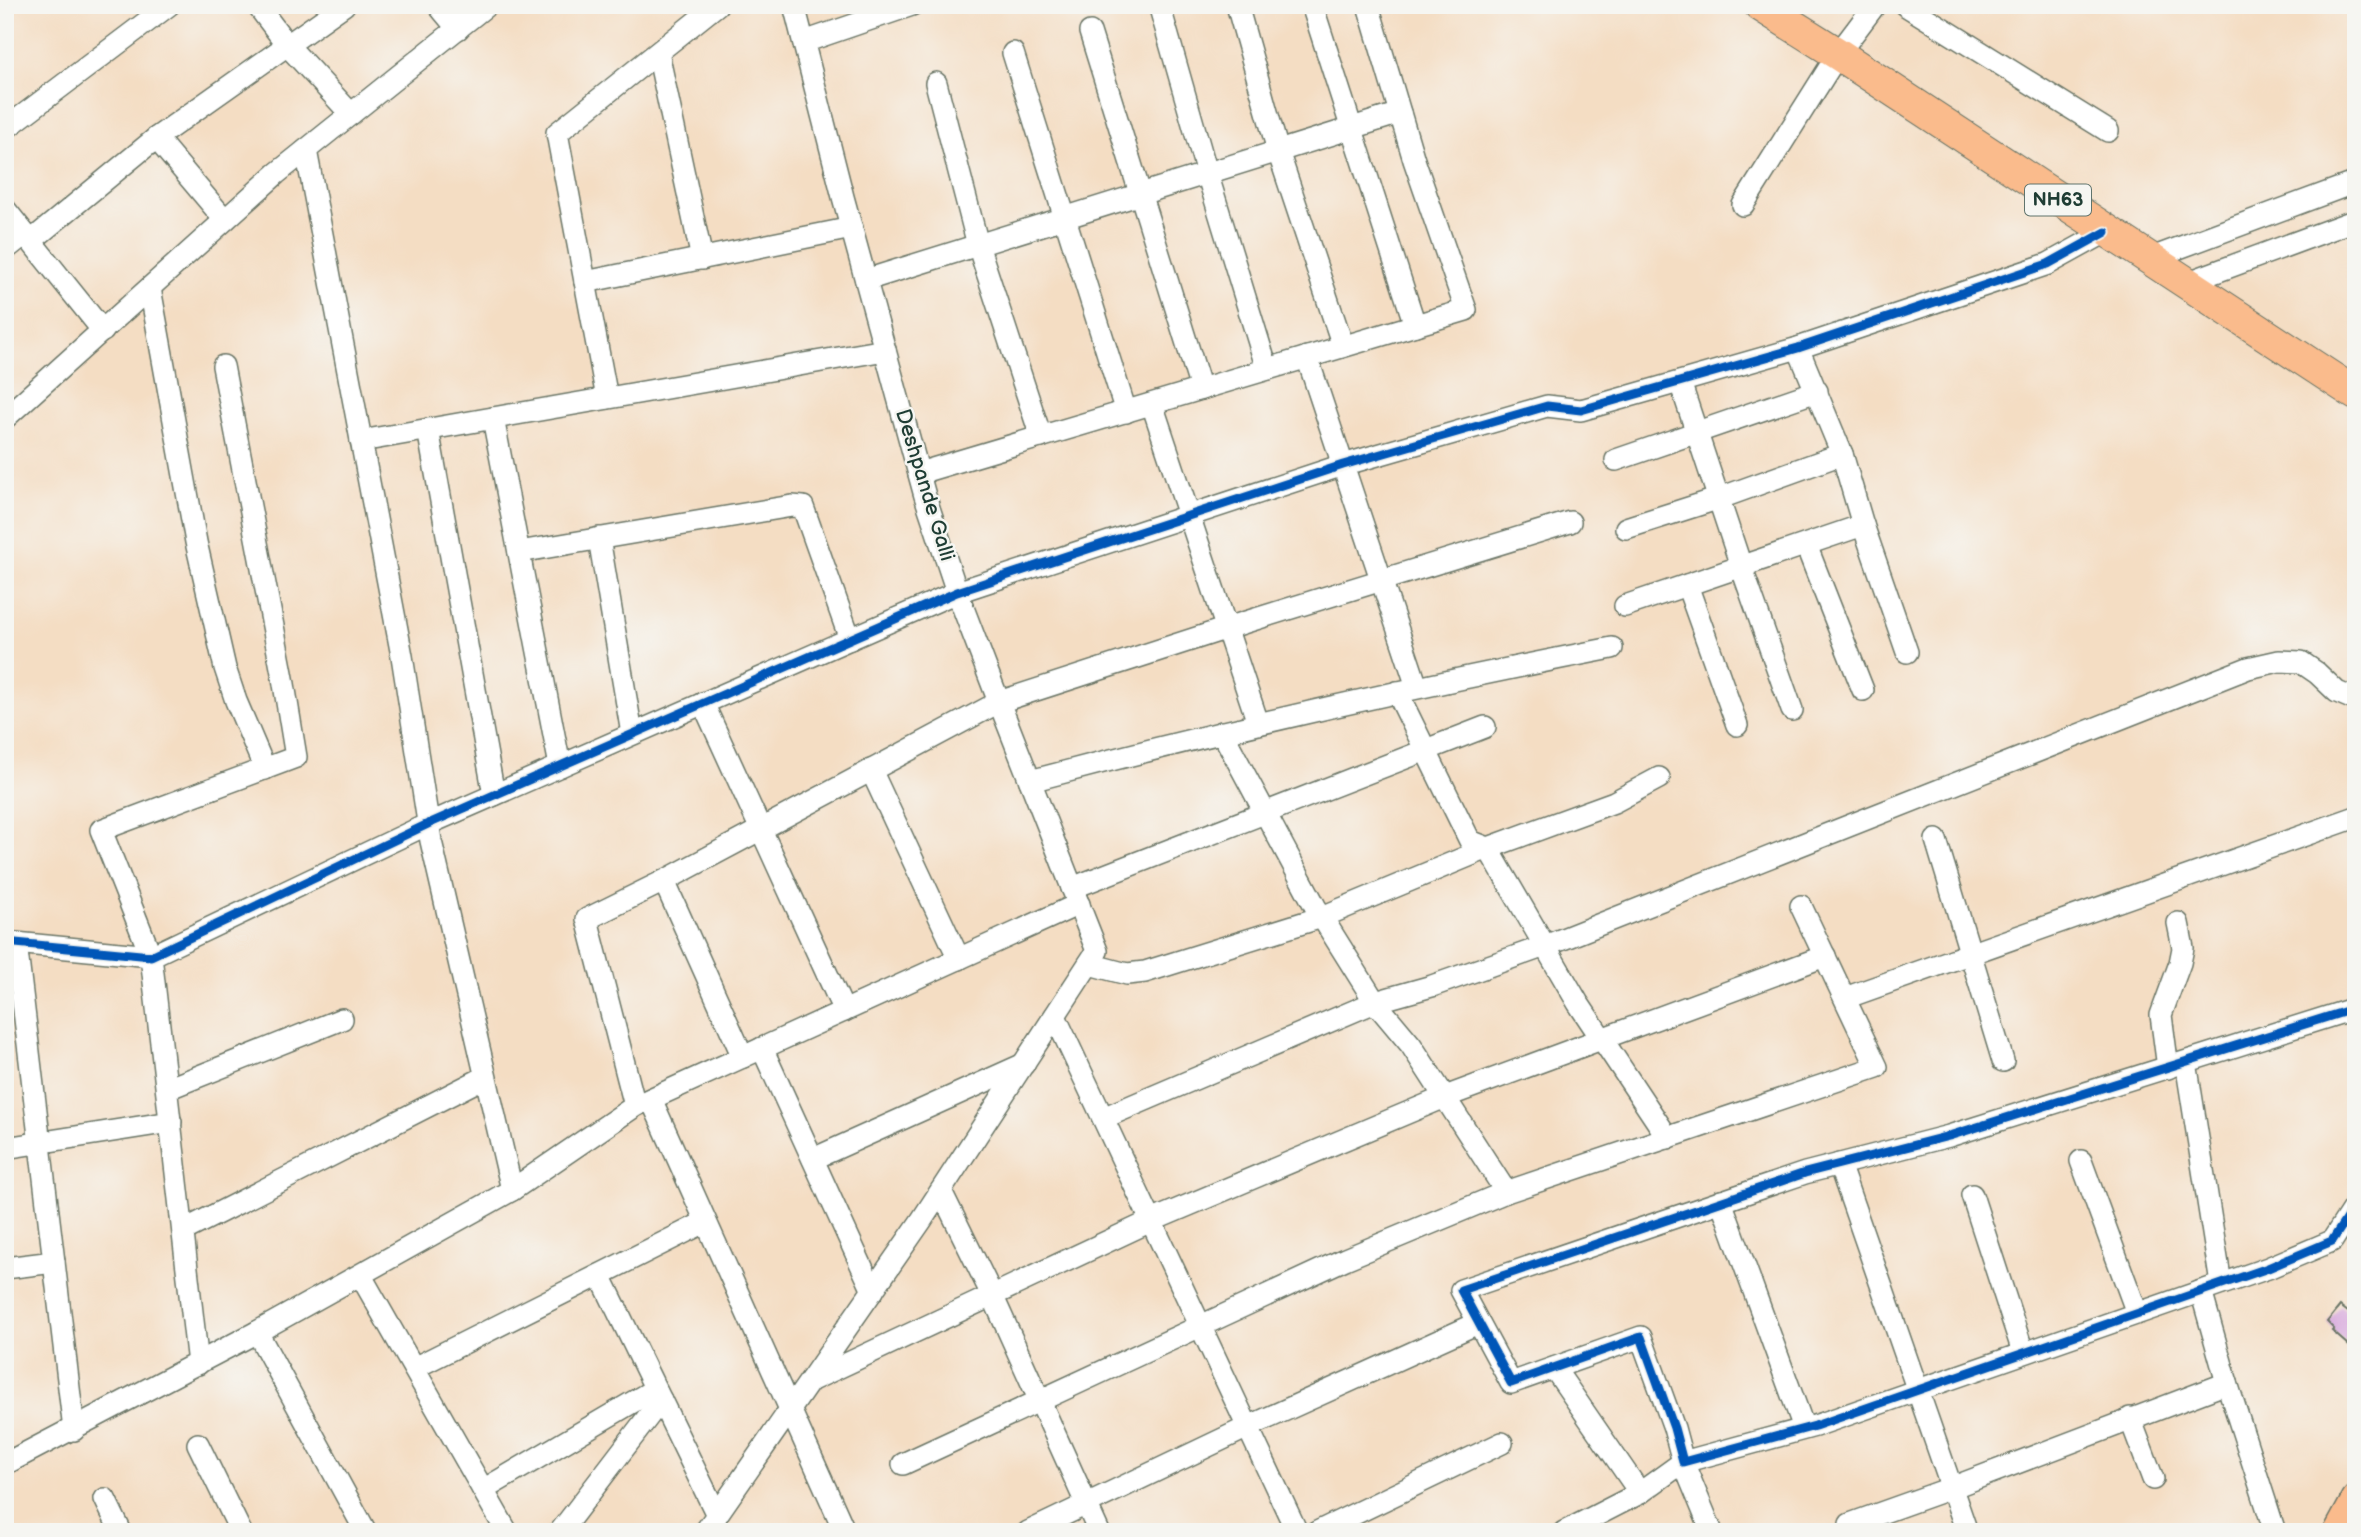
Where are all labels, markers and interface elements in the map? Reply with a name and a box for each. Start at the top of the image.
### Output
road number: NH63 [2025,184,2091,216]
street label: Deshpande Galli [890,406,960,564]

